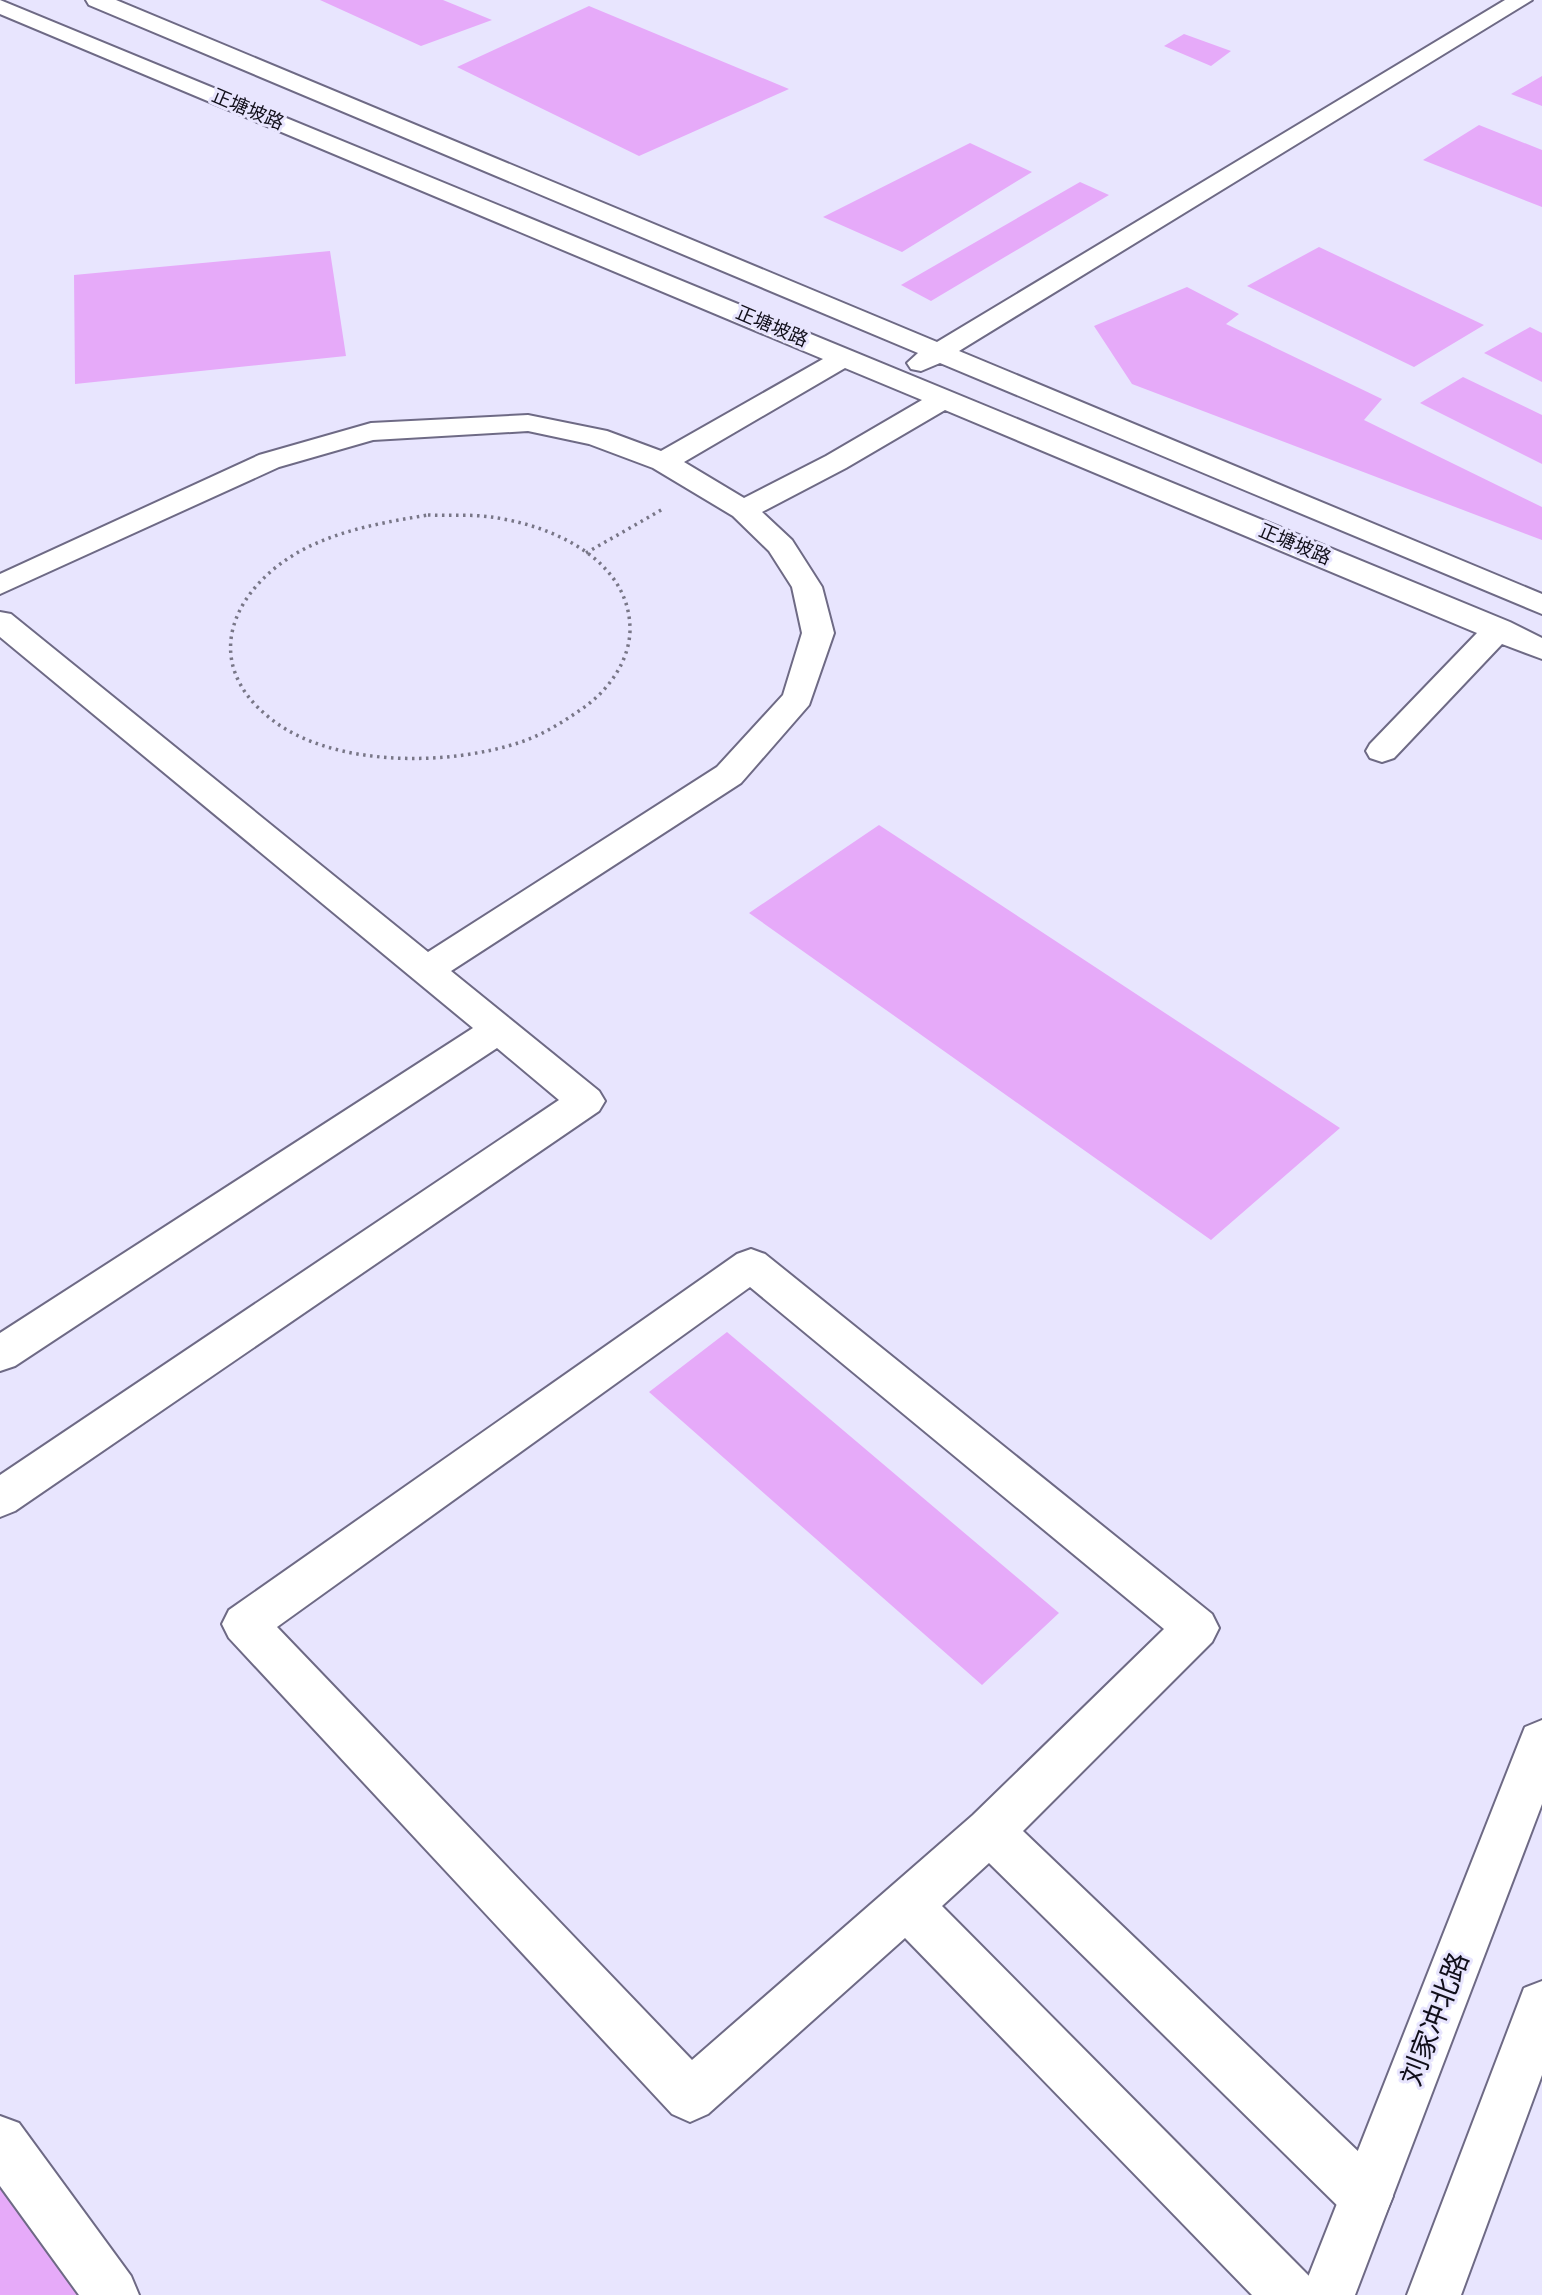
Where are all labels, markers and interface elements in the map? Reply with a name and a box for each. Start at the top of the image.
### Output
street label: 正塘坡路 [209,84,287,134]
street label: 正塘坡路 [733,301,811,351]
street label: 正塘坡路 [1256,519,1334,569]
street label: 刘家冲北路 [1395,1948,1475,2090]

